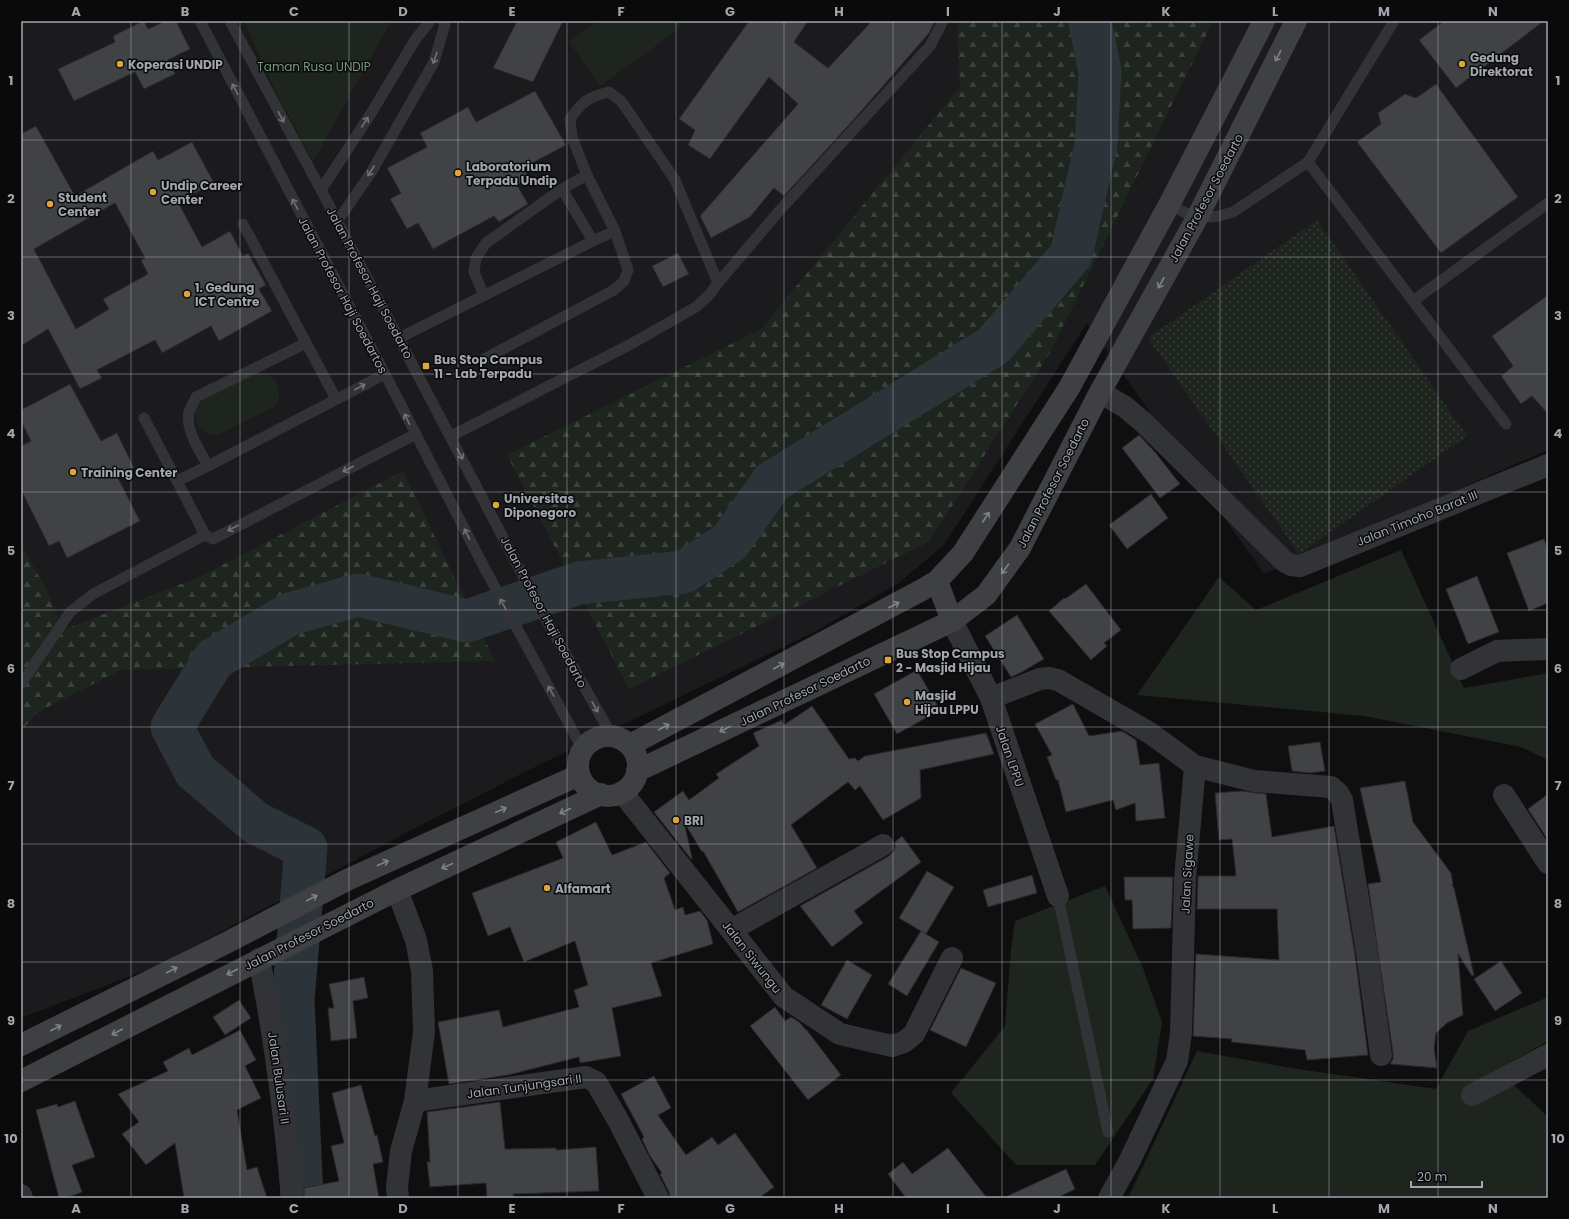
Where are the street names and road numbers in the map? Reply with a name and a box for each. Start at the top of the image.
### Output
street label: Jalan Profesor Soedarto [1165,130,1247,265]
street label: Jalan Profesor Haji Soedarto [323,204,417,362]
street label: Jalan Profesor Haji Soedartos [294,214,392,376]
street label: Jalan Profesor Soedarto [1013,415,1093,551]
street label: Jalan Timoho Barat III [1354,486,1480,550]
street label: Jalan Profesor Haji Soedarto [497,533,591,691]
street label: Jalan Profesor Soedarto [737,652,873,730]
street label: Jalan LPPU [992,723,1028,789]
street label: Jalan Sigawe [1176,834,1198,914]
street label: Jalan Profesor Soedarto [241,894,377,974]
street label: Jalan Siwungu [718,917,786,997]
street label: Jalan Bulusari II [264,1031,294,1125]
street label: Jalan Tunjungsari II [466,1070,582,1102]

